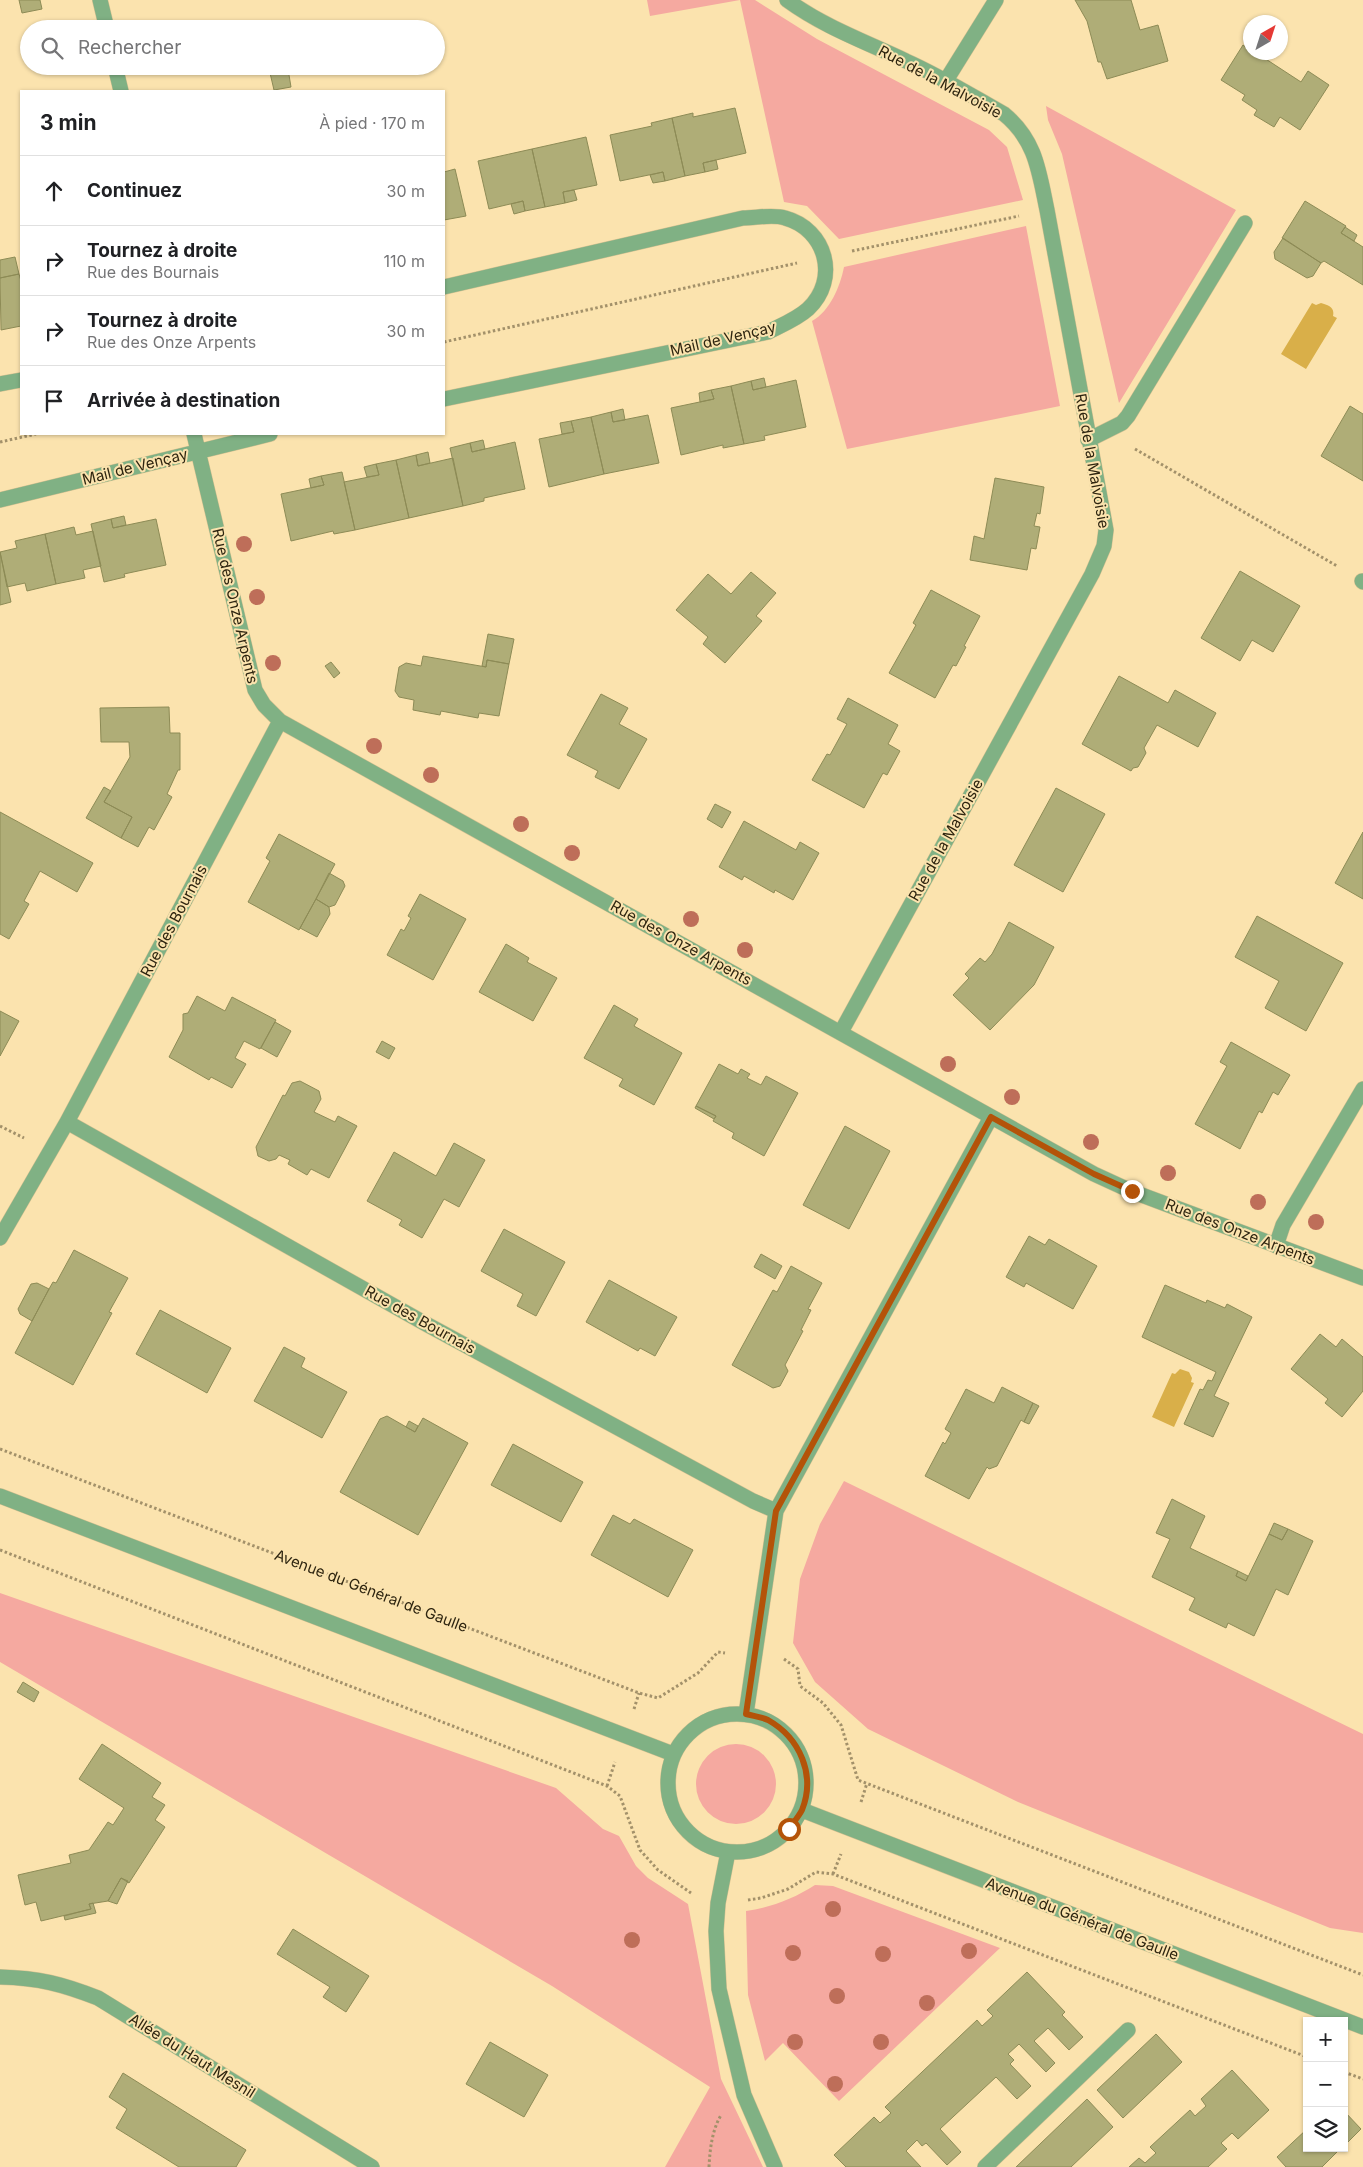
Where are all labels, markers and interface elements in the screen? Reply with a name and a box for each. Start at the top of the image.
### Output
north arrow [1243,15,1288,60]
search box [20,20,445,75]
icon: search [38,34,66,62]
text: Rechercher [78,36,181,59]
street label: Rue de la Malvoisie [875,41,1005,122]
text: 3 min [40,110,96,135]
text: À pied · 170 m [319,113,425,133]
icon: ahead [40,177,68,205]
text: Continuez [87,179,182,202]
text: 30 m [387,181,425,201]
text: Tournez à droite [87,239,237,262]
icon: right [40,247,68,275]
text: 110 m [383,251,425,271]
text: Rue des Bournais [87,262,219,282]
text: Tournez à droite [87,309,237,332]
icon: right [40,317,68,345]
street label: Mail de Vençay [668,317,778,360]
text: 30 m [387,321,425,341]
text: Rue des Onze Arpents [87,332,256,352]
icon: arrive [40,387,68,415]
text: Arrivée à destination [87,389,280,412]
street label: Rue de la Malvoisie [1071,392,1114,530]
street label: Mail de Vençay [80,444,190,489]
street label: Rue des Onze Arpents [208,526,263,685]
street label: Rue de la Malvoisie [904,775,987,904]
street label: Rue des Bournais [136,862,211,980]
street label: Rue des Onze Arpents [607,896,755,989]
route end [1121,1180,1144,1203]
street label: Rue des Onze Arpents [1163,1194,1318,1269]
street label: Rue des Bournais [361,1281,479,1358]
street label: Avenue du Général de Gaulle [272,1545,470,1636]
route start [778,1818,801,1841]
street label: Avenue du Général de Gaulle [983,1873,1181,1964]
street label: Allée du Haut Mesnil [126,2009,259,2102]
map controls [1303,2017,1348,2152]
button: + [1303,2017,1348,2062]
button: − [1303,2062,1348,2107]
button: layers [1303,2107,1348,2152]

